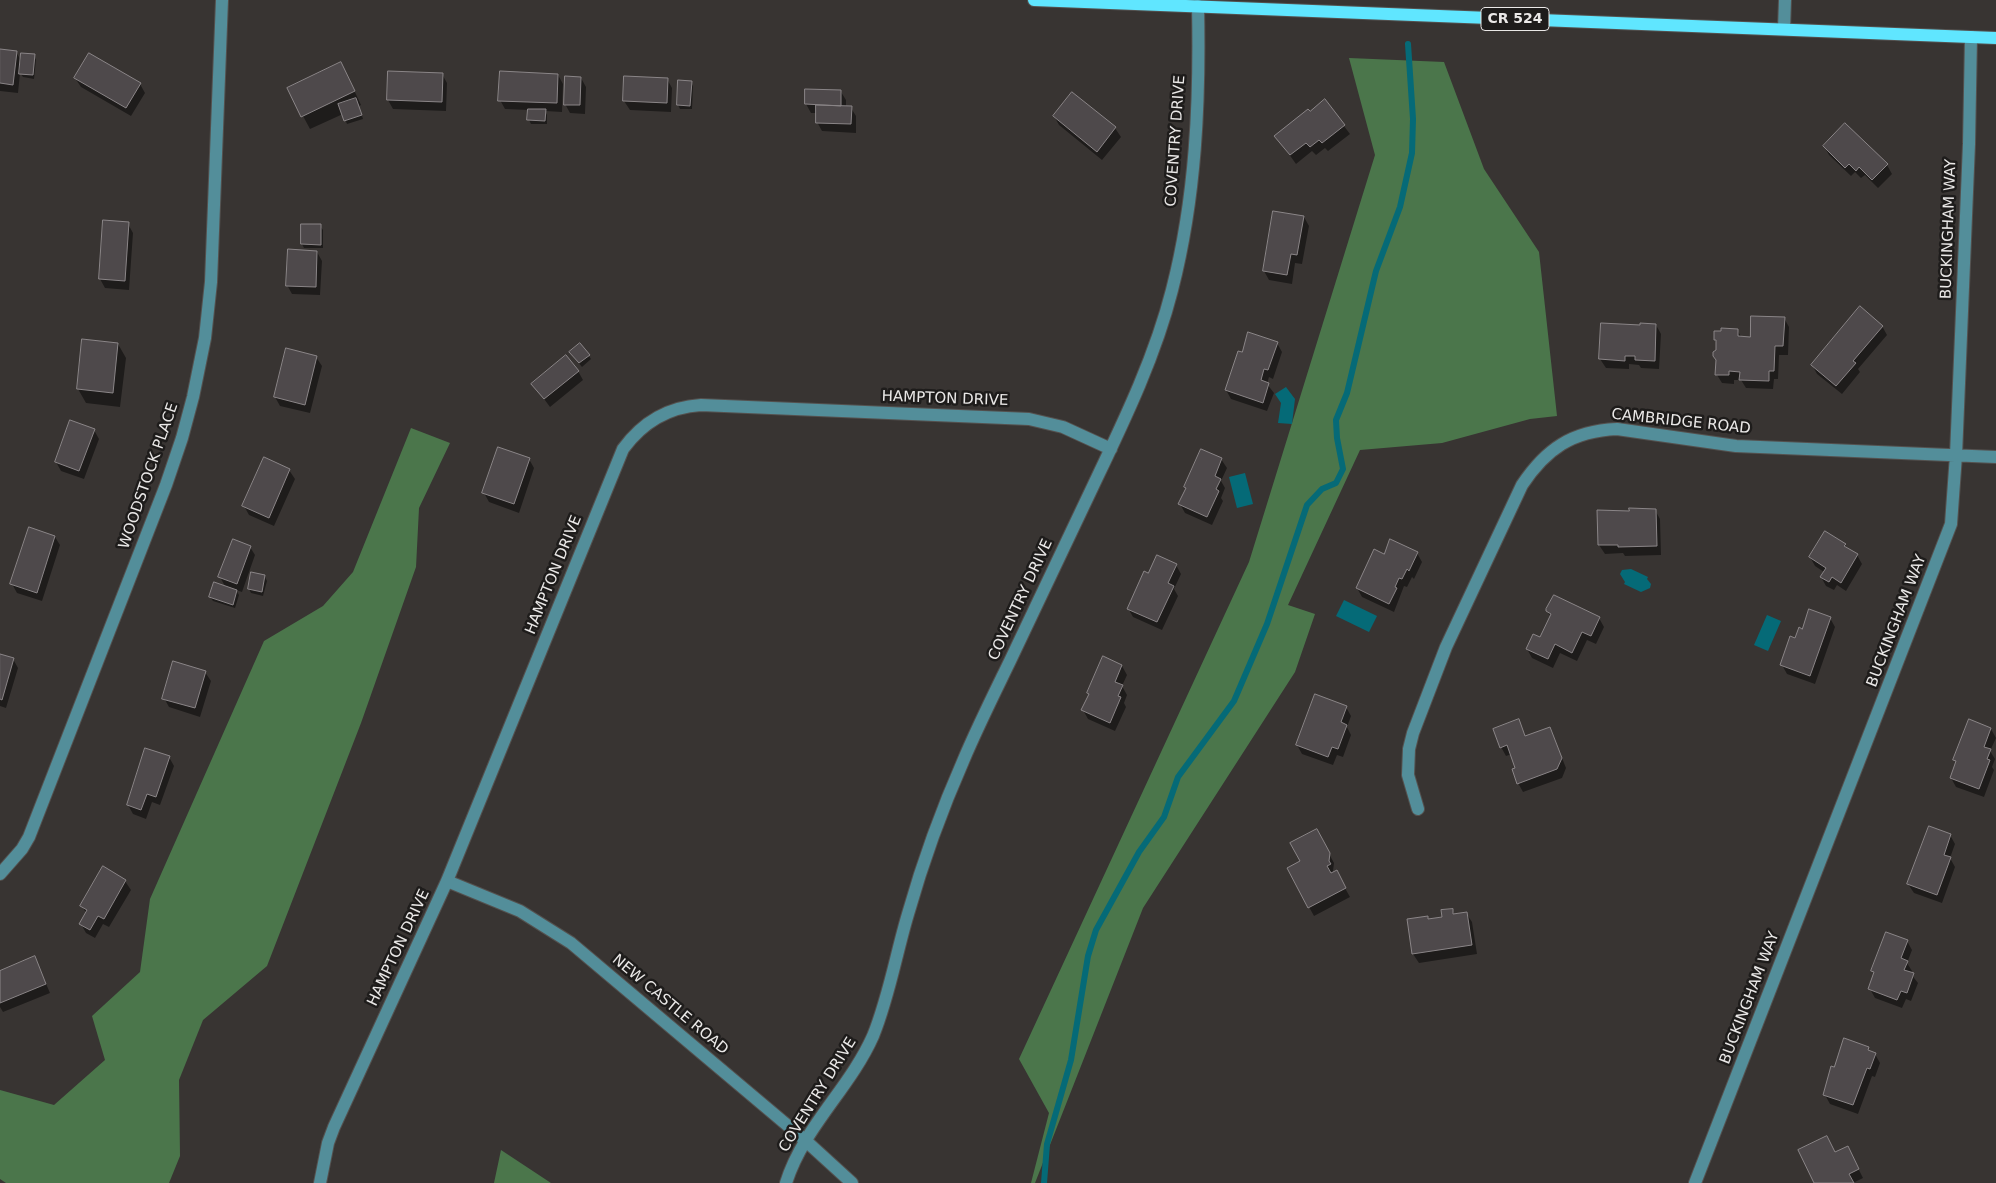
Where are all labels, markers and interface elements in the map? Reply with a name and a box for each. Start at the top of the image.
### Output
road number: CR 524 [1481,8,1549,30]
street label: COVENTRY DRIVE [1162,75,1190,207]
street label: BUCKINGHAM WAY [1938,159,1960,299]
street label: HAMPTON DRIVE [881,388,1009,410]
street label: WOODSTOCK PLACE [116,401,182,551]
street label: CAMBRIDGE ROAD [1610,406,1752,438]
street label: HAMPTON DRIVE [522,513,586,637]
street label: COVENTRY DRIVE [985,537,1057,663]
street label: BUCKINGHAM WAY [1863,552,1931,690]
street label: HAMPTON DRIVE [364,887,434,1009]
street label: BUCKINGHAM WAY [1716,929,1784,1067]
street label: NEW CASTLE ROAD [608,951,732,1059]
street label: COVENTRY DRIVE [775,1034,861,1156]

